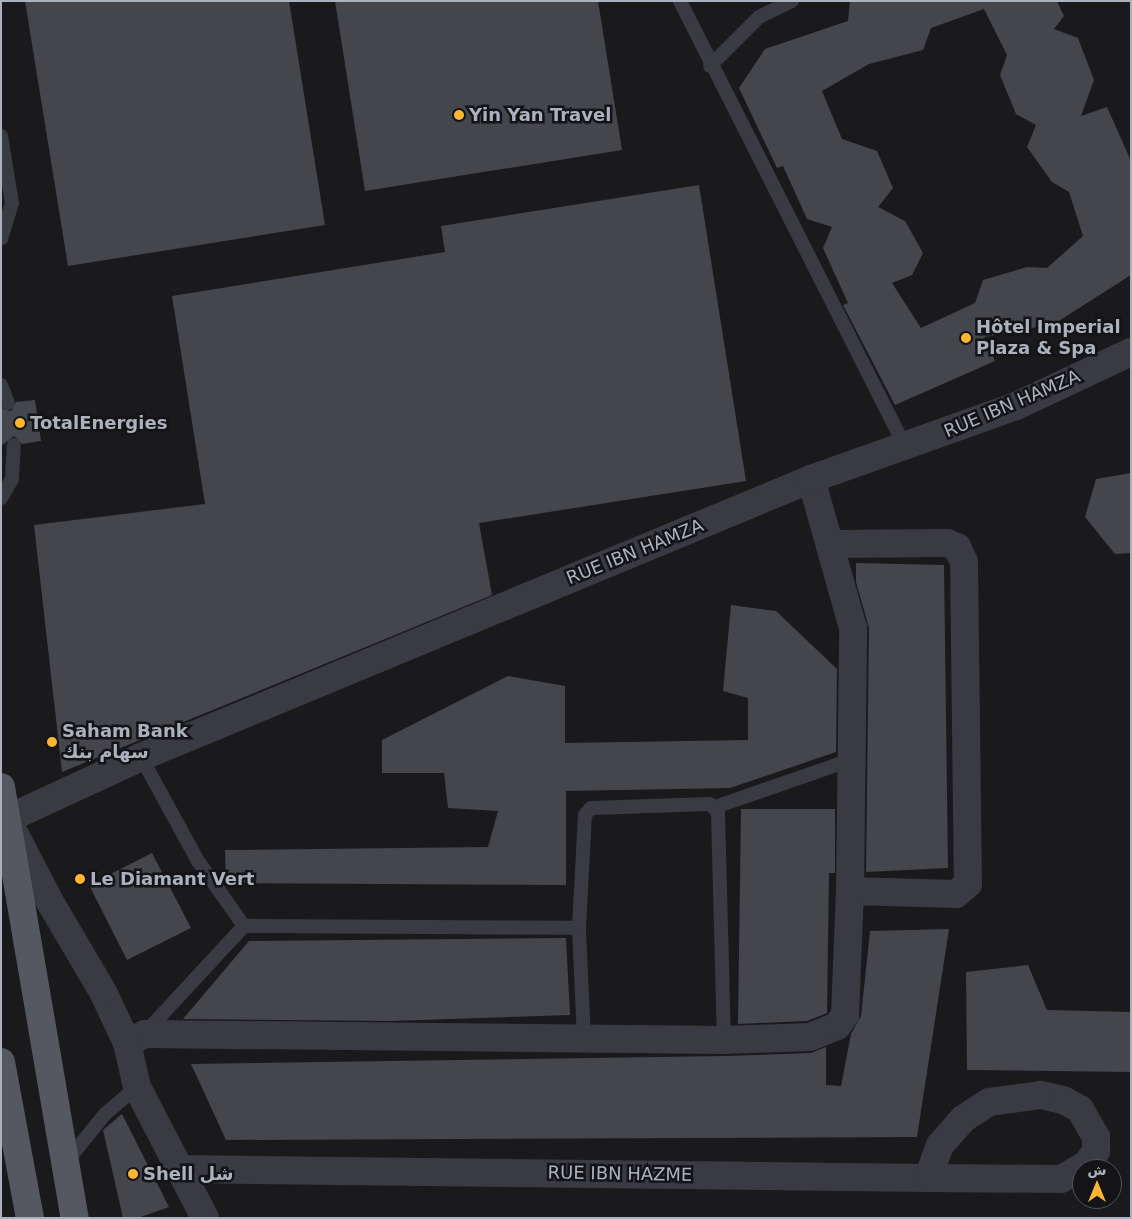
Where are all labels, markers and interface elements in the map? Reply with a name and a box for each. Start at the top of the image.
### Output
place label: Yin Yan Travel [469,104,611,126]
marker: Yin Yan Travel [453,109,465,121]
place label: Hôtel Imperial Plaza & Spa [976,317,1121,359]
marker: Hôtel Imperial Plaza & Spa [960,332,972,344]
street label: RUE IBN HAMZA [941,366,1083,442]
place label: TotalEnergies [30,412,167,434]
marker: TotalEnergies [14,417,26,429]
street label: RUE IBN HAMZA [563,515,707,589]
place label: Saham Bank سهام بنك [62,721,188,764]
marker: Saham Bank سهام بنك [46,736,58,748]
place label: Le Diamant Vert [90,868,254,890]
marker: Le Diamant Vert [74,873,86,885]
north arrow [1072,1159,1122,1209]
street label: RUE IBN HAZME [547,1162,693,1186]
text: ش [1087,1162,1107,1178]
place label: Shell شل [143,1163,233,1185]
marker: Shell شل [127,1168,139,1180]

